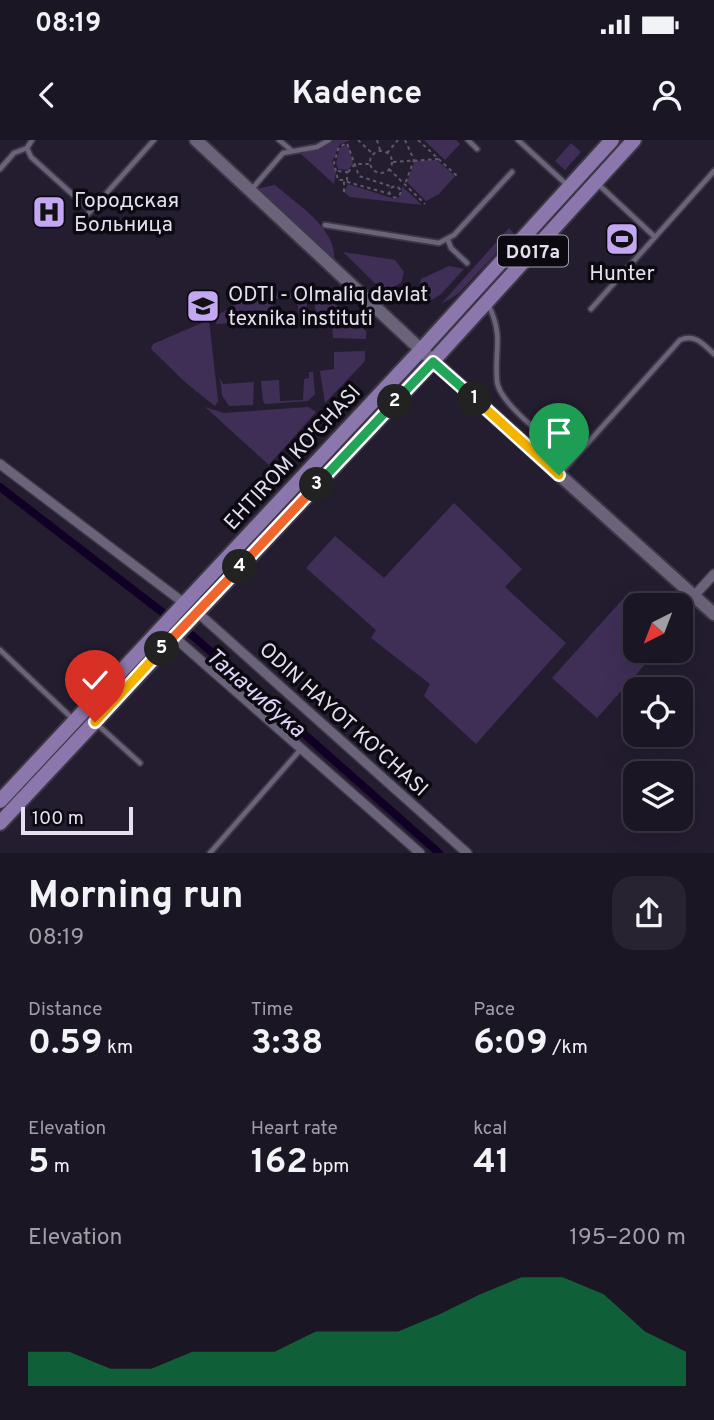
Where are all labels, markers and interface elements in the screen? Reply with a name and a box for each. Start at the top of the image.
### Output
text: 08:19 [35,8,101,41]
text: Kadence [292,75,422,115]
icon: back [28,76,66,114]
icon: person [648,76,686,114]
place label: Городская Больница [74,188,179,239]
hospital icon: Городская Больница [30,193,68,231]
sports icon: Hunter [603,220,641,258]
road number: D017a [498,236,568,267]
place label: Hunter [589,261,655,288]
place label: ODTI - Olmaliq davlat texnika instituti [228,282,428,333]
school or university icon: ODTI - Olmaliq davlat texnika instituti [184,287,222,325]
street label: EHTIROM KO'CHASI [219,380,367,536]
pin: 1 [458,382,492,416]
pin: 2 [378,384,412,420]
text: 1 [471,386,478,410]
text: 2 [389,389,400,413]
pin [529,403,589,475]
icon: arrive [540,414,578,452]
pin: 3 [300,468,334,502]
text: 3 [311,472,322,496]
pin: 4 [222,550,258,584]
text: 4 [233,554,246,578]
north arrow [623,593,693,663]
map controls [623,593,693,831]
pin: 5 [144,631,180,666]
text: 5 [156,636,167,660]
street label: ODIN HAYOT KO'CHASI [253,637,433,803]
water label: Таначибука [198,643,310,745]
pin [65,650,125,722]
icon: check [76,661,114,699]
button: locate [623,677,693,747]
button: layers [623,761,693,831]
scale bar [21,804,133,836]
text: 100 m [32,807,84,831]
text: Morning run [28,873,244,922]
button: share [612,876,686,950]
text: 08:19 [28,924,84,953]
text: Distance [28,998,103,1022]
text: Time [251,998,293,1022]
text: Pace [473,998,515,1022]
text: 0.59 [28,1022,102,1066]
text: 3:38 [251,1022,323,1066]
text: 6:09 [473,1022,548,1066]
text: km [102,1036,133,1060]
text: /km [548,1036,588,1060]
text: Elevation [28,1117,106,1141]
text: Heart rate [251,1117,338,1141]
text: kcal [473,1117,507,1141]
text: 5 [28,1141,49,1185]
text: 162 [251,1141,308,1185]
text: 41 [473,1141,510,1185]
text: m [49,1155,70,1179]
text: bpm [308,1155,349,1179]
text: Elevation [28,1224,123,1253]
text: 195–200 m [569,1224,686,1253]

